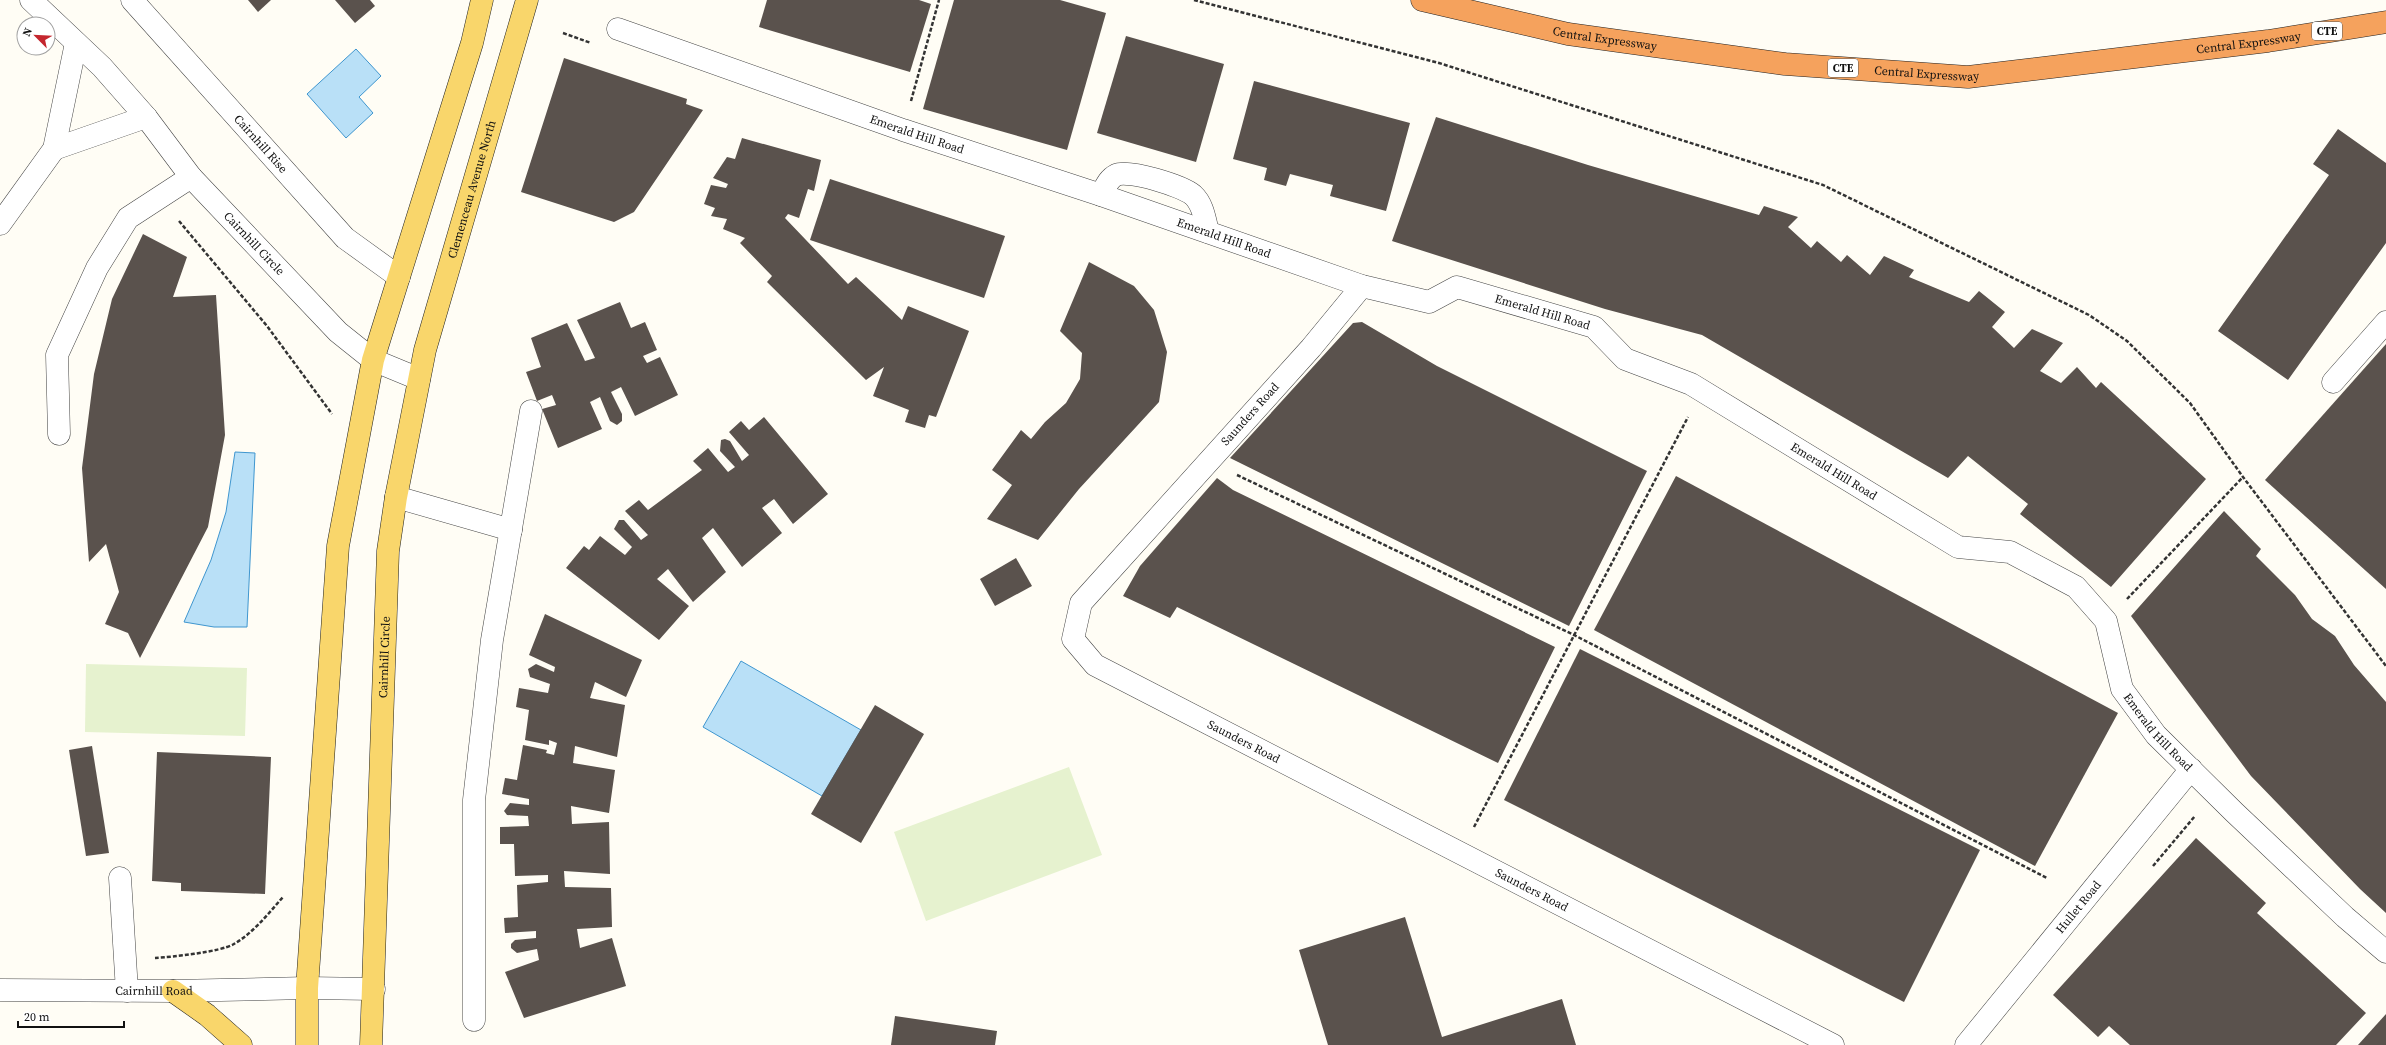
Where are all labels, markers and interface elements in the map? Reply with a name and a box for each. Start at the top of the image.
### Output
north arrow [16,16,56,56]
road number: CTE [2312,22,2342,40]
street label: Central Expressway [1551,23,1659,54]
text: N [19,25,36,39]
street label: Central Expressway [2195,28,2303,58]
road number: CTE [1828,59,1858,77]
street label: Central Expressway [1874,62,1981,85]
street label: Cairnhill Rise [230,111,291,176]
street label: Emerald Hill Road [868,111,966,158]
street label: Clemenceau Avenue North [444,118,500,260]
street label: Cairnhill Circle [220,208,288,279]
street label: Emerald Hill Road [1175,214,1273,262]
street label: Emerald Hill Road [1493,290,1592,334]
street label: Saunders Road [1217,379,1283,449]
street label: Emerald Hill Road [1788,439,1880,504]
street label: Cairnhill Circle [375,616,394,698]
street label: Emerald Hill Road [2120,690,2196,775]
street label: Saunders Road [1205,716,1283,767]
street label: Saunders Road [1493,865,1571,915]
street label: Hullet Road [2052,877,2105,937]
street label: Cairnhill Road [115,983,193,999]
scale bar [18,1003,124,1029]
text: 20 m [24,1009,50,1025]

